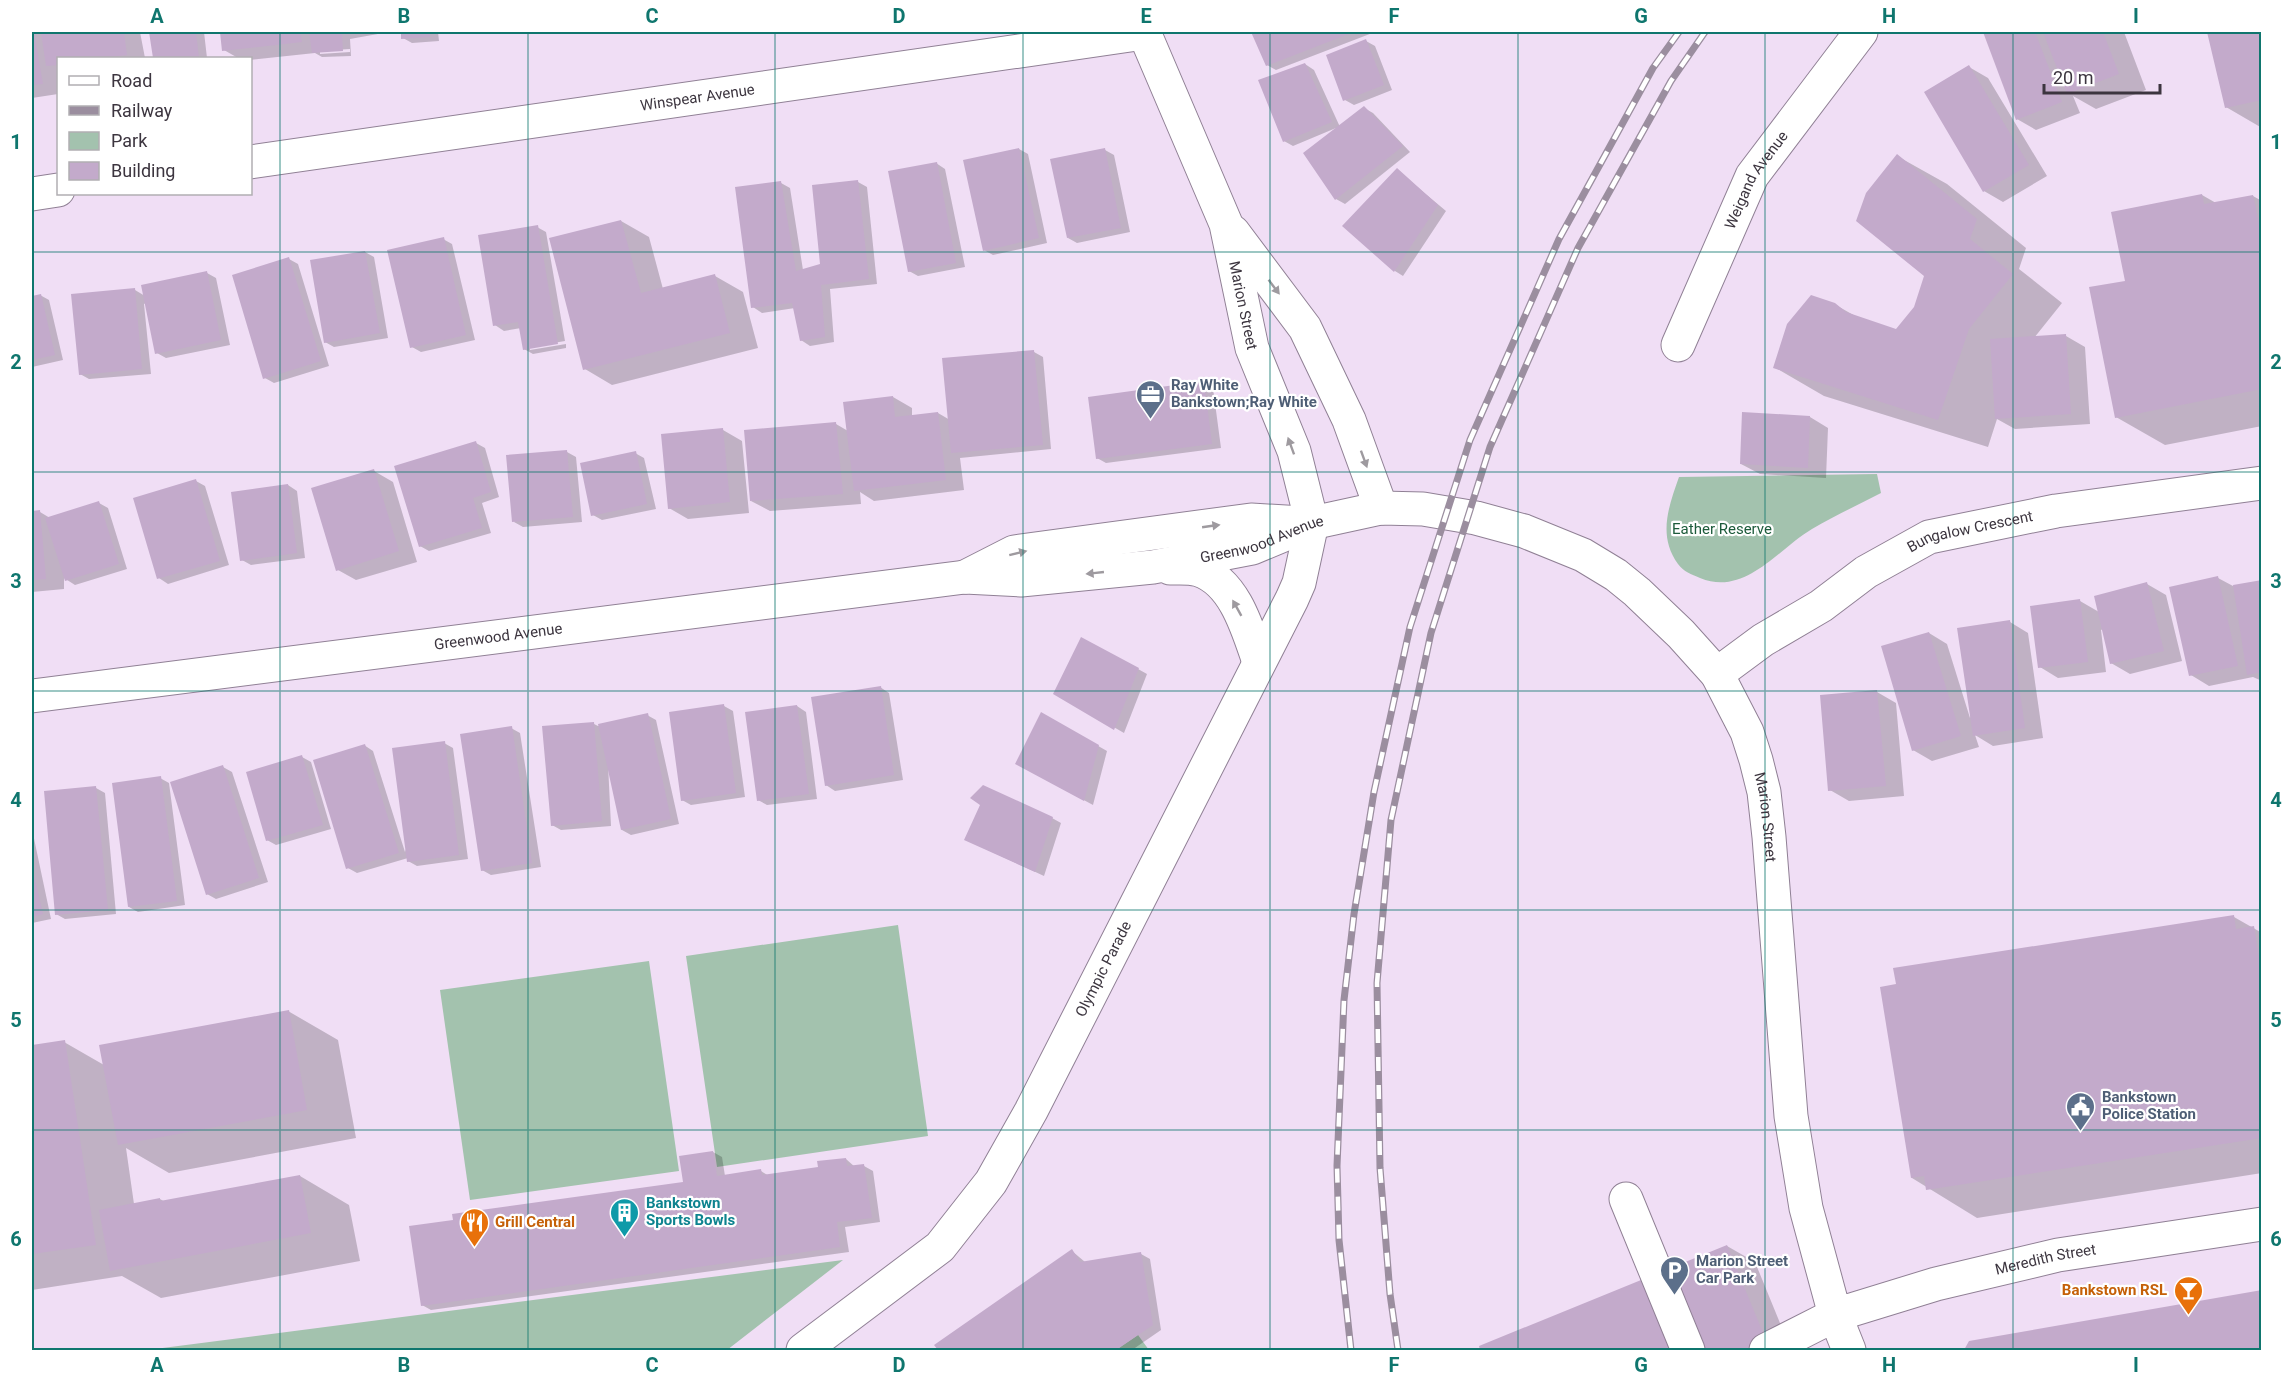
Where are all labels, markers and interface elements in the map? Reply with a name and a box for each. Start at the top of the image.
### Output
text: A [150,4,164,28]
text: B [398,4,410,28]
text: C [645,4,659,28]
text: D [893,4,906,28]
text: E [1140,4,1152,28]
text: F [1389,4,1400,28]
text: G [1634,4,1648,28]
text: H [1882,4,1896,28]
text: I [2133,4,2139,28]
legend [57,57,252,195]
scale bar [2044,57,2160,95]
text: 20 m [2053,67,2093,88]
text: Road [111,70,152,91]
street label: Winspear Avenue [639,80,756,115]
text: Railway [111,100,173,121]
street label: Weigand Avenue [1721,128,1792,232]
text: 1 [10,130,22,154]
text: Park [111,130,148,151]
text: 1 [2270,130,2282,154]
text: Building [111,160,175,181]
street label: Marion Street [1225,259,1261,352]
one-way arrow [1268,280,1280,295]
text: 2 [10,350,22,374]
text: 2 [2270,350,2282,374]
place label: Ray White Bankstown;Ray White [1171,376,1317,411]
office icon: Ray White Bankstown;Ray White [1134,378,1166,420]
one-way arrow [1286,437,1296,455]
one-way arrow [1359,450,1369,468]
street label: Bungalow Crescent [1904,507,2034,556]
street label: Greenwood Avenue [1199,512,1325,567]
park label: Eather Reserve [1672,520,1772,538]
one-way arrow [1201,521,1220,530]
one-way arrow [1009,547,1027,557]
one-way arrow [1085,568,1104,577]
text: 3 [10,569,22,593]
text: 3 [2270,569,2282,593]
one-way arrow [1232,599,1242,616]
street label: Greenwood Avenue [433,619,563,654]
street label: Marion Street [1750,770,1780,863]
text: 4 [10,788,22,812]
text: 4 [2270,788,2282,812]
street label: Olympic Parade [1072,918,1135,1020]
text: 5 [10,1008,22,1032]
text: 5 [2270,1008,2282,1032]
place label: Bankstown Police Station [2102,1088,2196,1123]
public building icon: Bankstown Police Station [2065,1090,2097,1132]
place label: Bankstown Sports Bowls [646,1194,736,1229]
building icon: Bankstown Sports Bowls [609,1196,641,1238]
restaurant icon: Grill Central [458,1206,490,1248]
place label: Grill Central [495,1213,575,1231]
text: 6 [10,1227,22,1251]
text: 6 [2270,1227,2282,1251]
street label: Meredith Street [1993,1240,2097,1279]
place label: Marion Street Car Park [1696,1252,1788,1287]
parking icon: Marion Street Car Park [1659,1254,1691,1296]
bar icon: Bankstown RSL [2172,1274,2204,1316]
place label: Bankstown RSL [2062,1281,2167,1299]
text: A [150,1353,164,1377]
text: B [398,1353,410,1377]
text: C [645,1353,659,1377]
text: D [893,1353,906,1377]
text: E [1140,1353,1152,1377]
text: F [1389,1353,1400,1377]
text: G [1634,1353,1648,1377]
text: H [1882,1353,1896,1377]
text: I [2133,1353,2139,1377]

